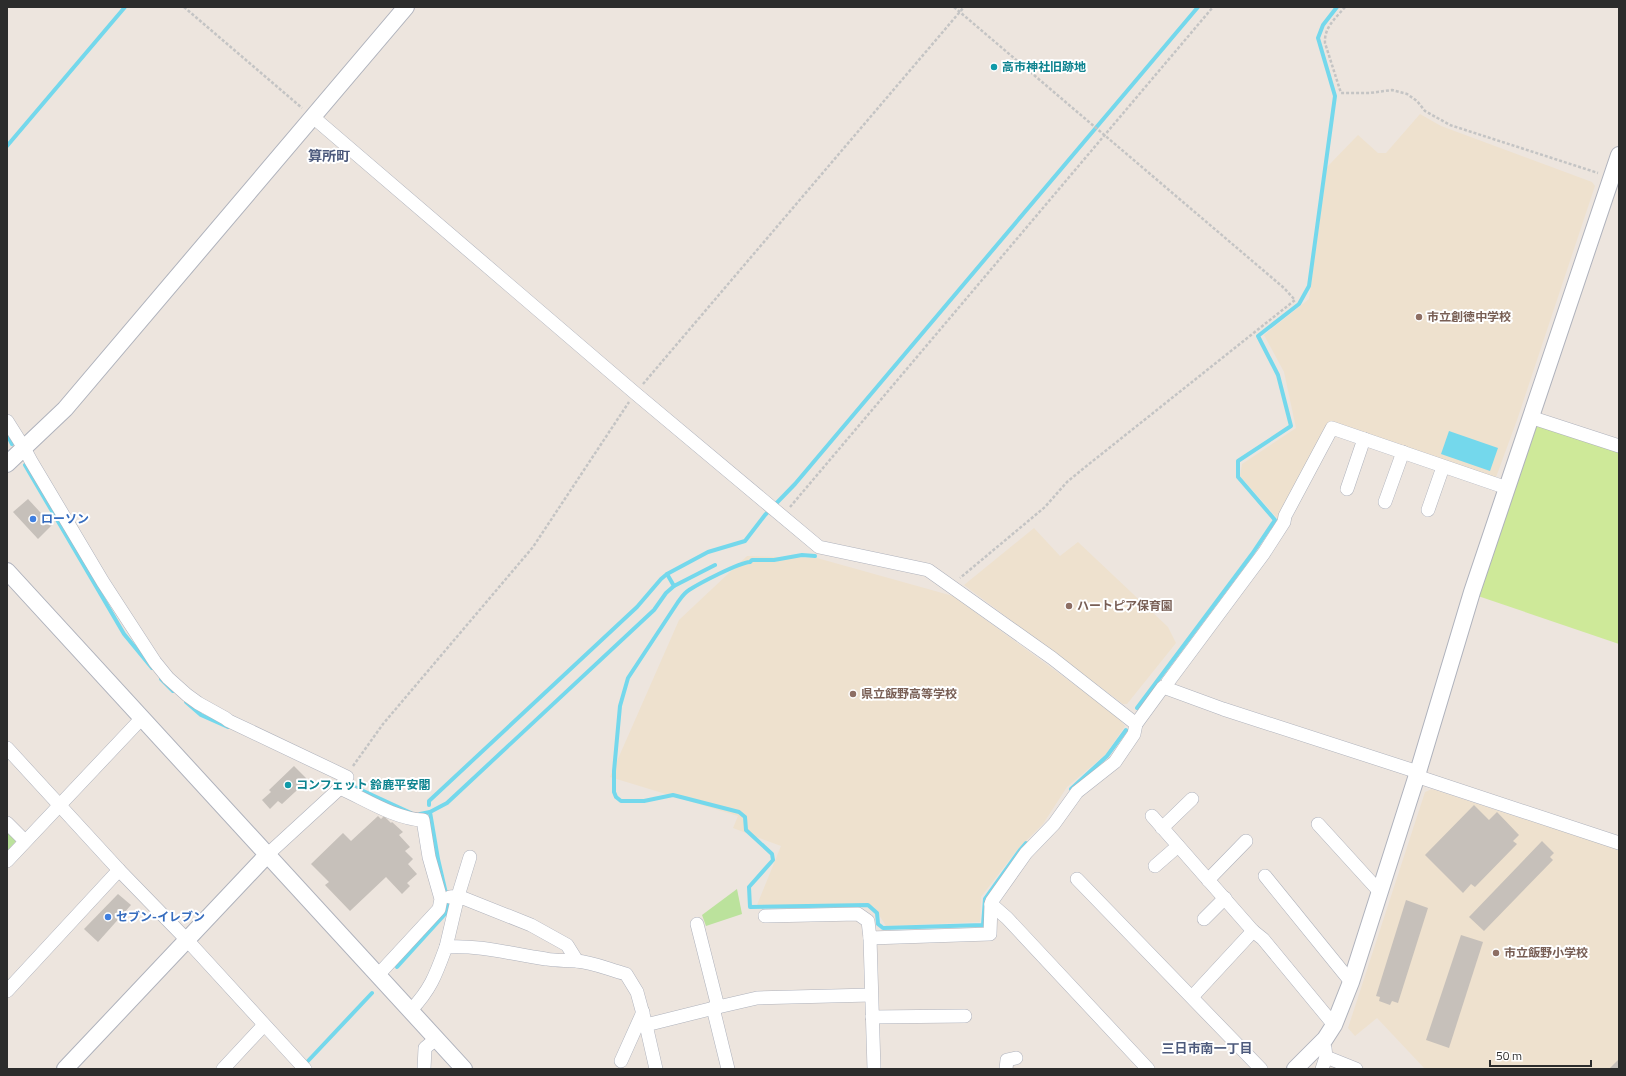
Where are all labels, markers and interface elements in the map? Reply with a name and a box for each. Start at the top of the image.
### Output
place label: 高市神社旧跡地 [1002,57,1086,76]
marker: 高市神社旧跡地 [989,62,999,72]
district label: 算所町 [308,145,350,166]
place label: 市立創徳中学校 [1427,307,1511,326]
marker: 市立創徳中学校 [1414,312,1424,322]
place label: ローソン [41,509,89,528]
marker: ローソン [28,514,38,524]
place label: ハートピア保育園 [1077,596,1173,615]
marker: ハートピア保育園 [1064,601,1074,611]
place label: 県立飯野高等学校 [861,684,957,703]
marker: 県立飯野高等学校 [848,689,858,699]
place label: コンフェット 鈴鹿平安閣 [296,775,430,794]
marker: コンフェット 鈴鹿平安閣 [283,780,293,790]
place label: セブン-イレブン [116,907,205,926]
marker: セブン-イレブン [103,912,113,922]
place label: 市立飯野小学校 [1504,943,1588,962]
marker: 市立飯野小学校 [1491,948,1501,958]
district label: 三日市南一丁目 [1161,1038,1253,1058]
scale bar [1490,1042,1591,1068]
text: 50 m [1496,1046,1522,1065]

